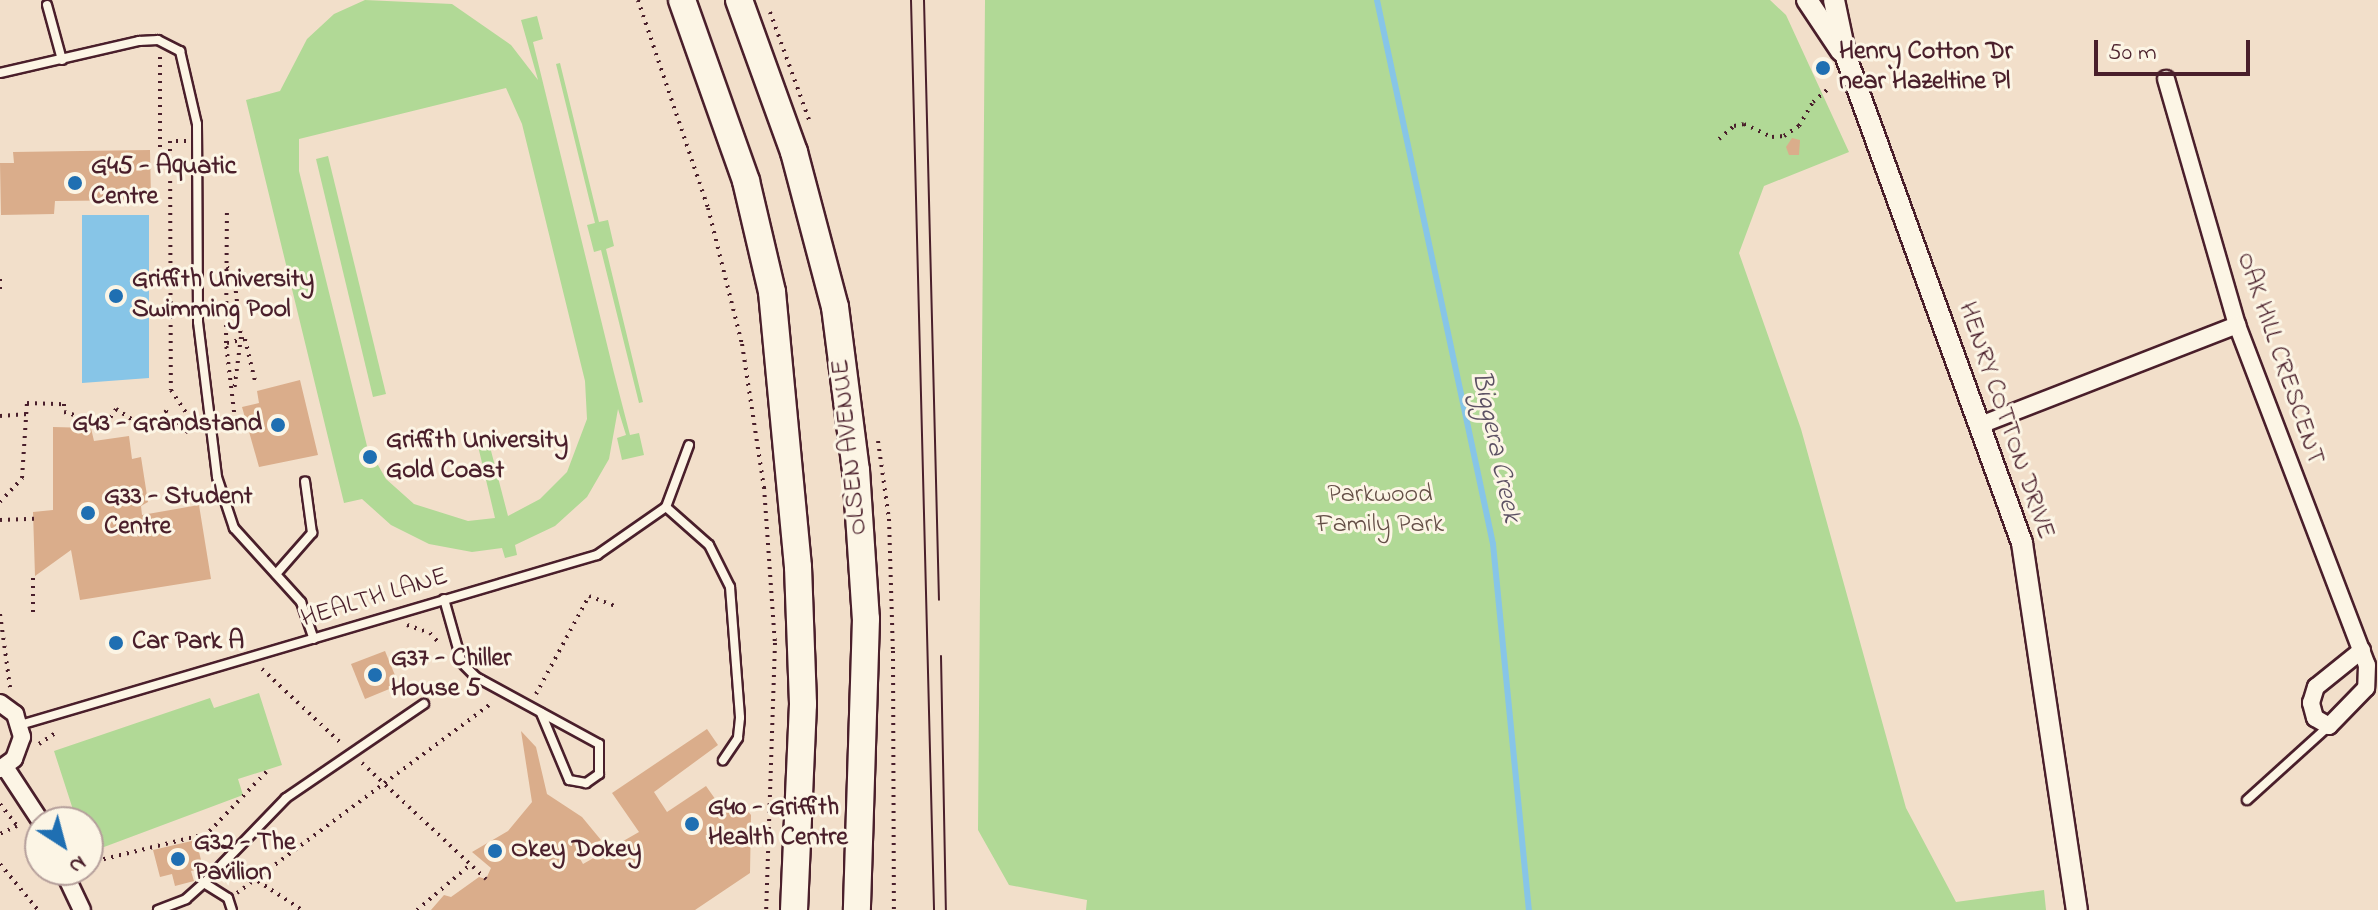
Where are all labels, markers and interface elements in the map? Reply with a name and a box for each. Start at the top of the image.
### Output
scale bar [2098,24,2254,74]
text: 50 m [2108,36,2157,71]
place label: Henry Cotton Dr near Hazeltine Pl [1839,37,2013,98]
marker: Henry Cotton Dr near Hazeltine Pl [1814,59,1832,77]
place label: G45 - Aquatic Centre [91,152,236,214]
marker: G45 - Aquatic Centre [66,174,84,192]
street label: OAK HILL CRESCENT [2228,249,2330,469]
place label: Griffith University Swimming Pool [132,265,314,326]
marker: Griffith University Swimming Pool [107,287,125,305]
street label: HENRY COTTON DRIVE [1950,298,2060,544]
street label: OLSEN AVENUE [826,357,876,537]
water label: Biggera Creek [1463,368,1527,526]
place label: G43 - Grandstand [72,409,262,441]
marker: G43 - Grandstand [269,416,287,434]
place label: Griffith University Gold Coast [386,426,568,488]
marker: Griffith University Gold Coast [361,448,379,466]
park label: Parkwood Family Park [1316,480,1444,542]
place label: G33 - Student Centre [104,482,253,544]
marker: G33 - Student Centre [79,504,97,522]
street label: HEALTH LANE [298,562,452,636]
place label: Car Park A [132,627,244,659]
marker: Car Park A [107,634,125,652]
place label: G37 - Chiller House 5 [391,644,511,706]
marker: G37 - Chiller House 5 [366,666,384,684]
place label: G40 - Griffith Health Centre [708,793,848,854]
north arrow [24,806,104,886]
marker: G40 - Griffith Health Centre [683,815,701,833]
place label: G32 - The Pavilion [194,828,296,890]
place label: Okey Dokey [511,835,641,867]
marker: Okey Dokey [486,842,504,860]
text: N [62,846,92,881]
marker: G32 - The Pavilion [169,850,187,868]

